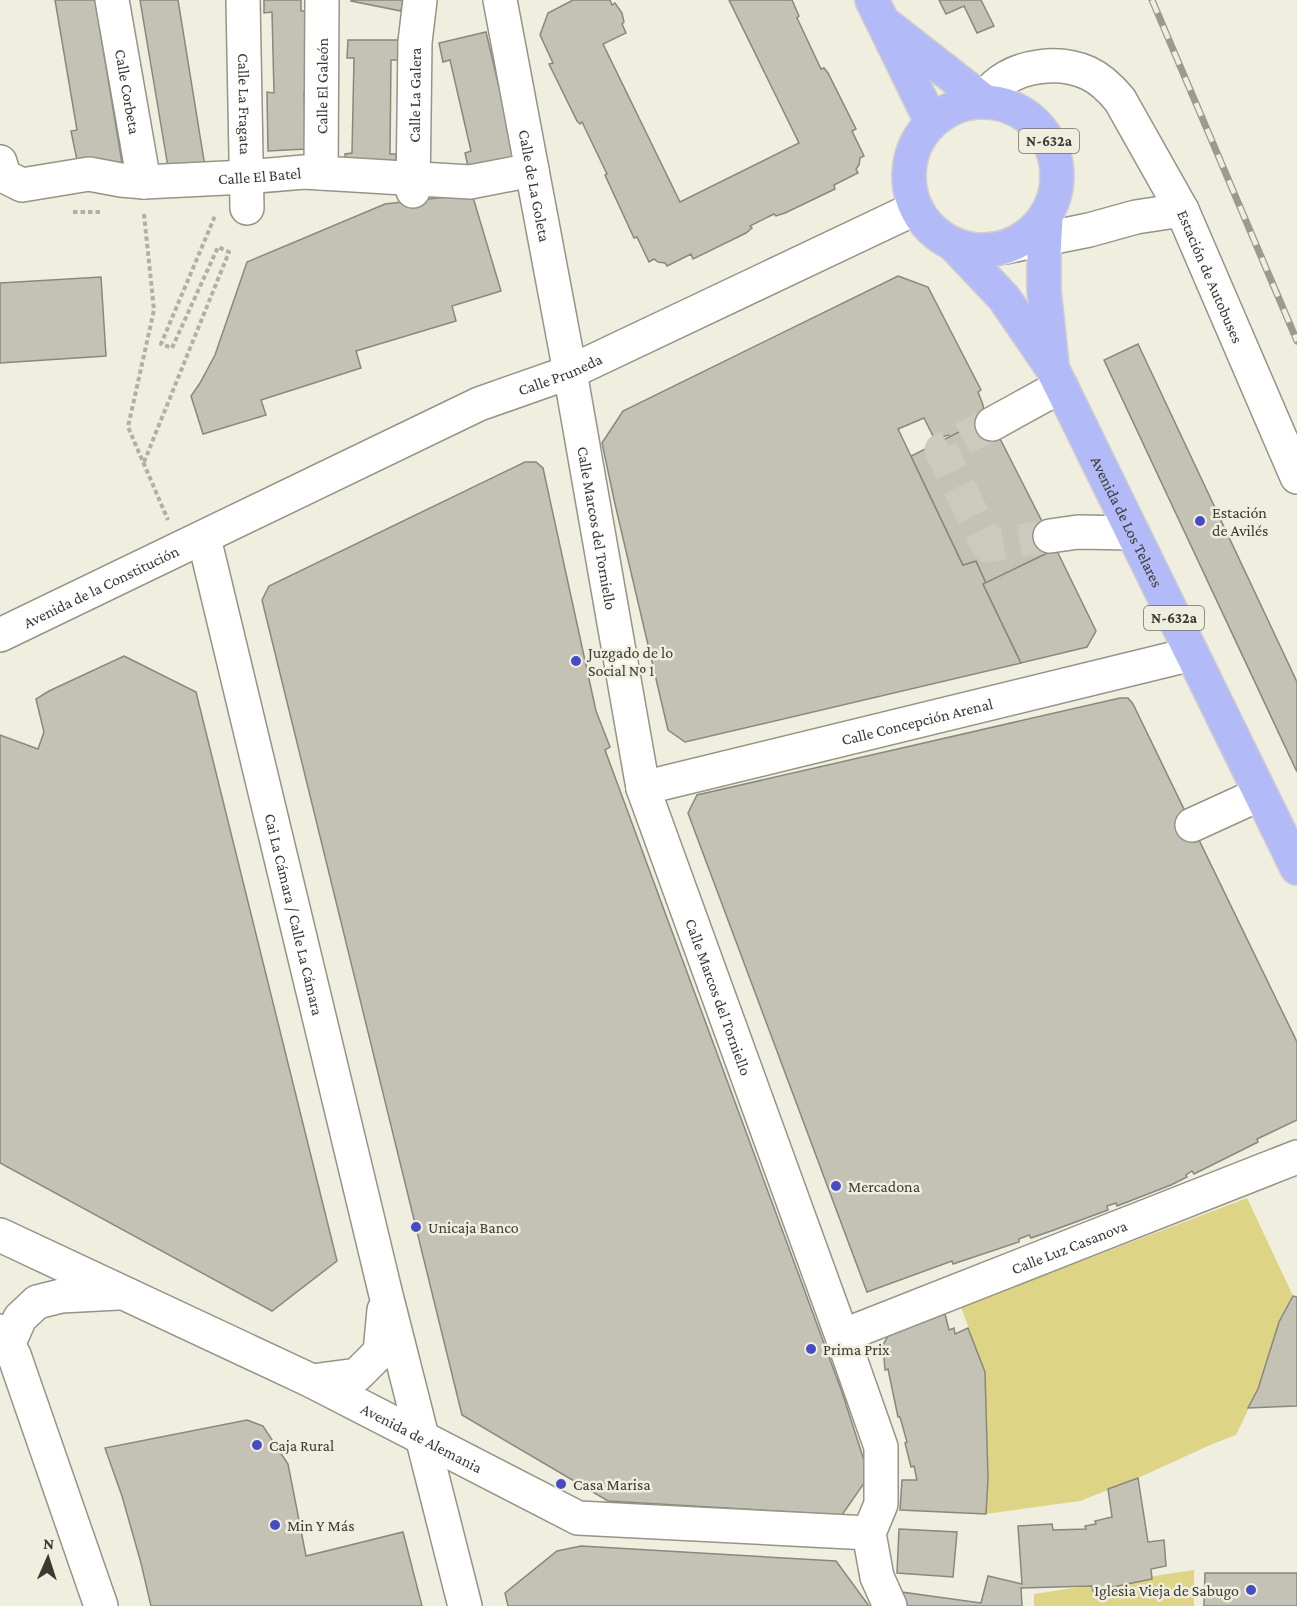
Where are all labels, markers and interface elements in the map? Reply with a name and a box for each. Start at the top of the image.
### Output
street label: Calle El Galeón [313,37,330,134]
street label: Calle La Galera [405,47,423,143]
street label: Calle Corbeta [112,48,144,136]
street label: Calle La Fragata [236,53,254,156]
street label: Calle de La Goleta [516,128,554,244]
road number: N-632a [1019,129,1079,153]
street label: Calle El Batel [217,164,302,187]
street label: Estación de Autobuses [1174,207,1247,346]
street label: Calle Pruneda [516,349,605,398]
street label: Calle Marcos del Torniello [575,445,620,611]
street label: Avenida de Los Telares [1088,453,1166,590]
place label: Estación de Avilés [1212,504,1268,539]
marker: Estación de Avilés [1193,514,1207,528]
street label: Avenida de la Constitución [20,541,182,631]
road number: N-632a [1144,606,1204,630]
place label: Juzgado de lo Social Nº 1 [586,644,673,679]
marker: Juzgado de lo Social Nº 1 [569,654,583,668]
street label: Calle Concepción Arenal [840,694,994,748]
street label: Cai La Cámara / Calle La Cámara [262,812,327,1018]
street label: Calle Marcos del Torniello [683,916,755,1078]
place label: Mercadona [848,1178,921,1195]
marker: Mercadona [829,1179,843,1193]
street label: Calle Luz Casanova [1009,1216,1130,1277]
place label: Unicaja Banco [428,1219,519,1237]
marker: Unicaja Banco [409,1220,423,1234]
place label: Prima Prix [823,1341,890,1358]
marker: Prima Prix [804,1342,818,1356]
street label: Avenida de Alemania [358,1399,486,1476]
place label: Caja Rural [269,1437,334,1455]
marker: Caja Rural [250,1438,264,1452]
place label: Casa Marisa [573,1476,651,1493]
marker: Casa Marisa [554,1477,568,1491]
place label: Min Y Más [287,1517,354,1534]
marker: Min Y Más [268,1518,282,1532]
north arrow [18,1528,78,1588]
text: N [43,1535,55,1552]
place label: Iglesia Vieja de Sabugo [1094,1582,1239,1600]
marker: Iglesia Vieja de Sabugo [1244,1583,1258,1597]

